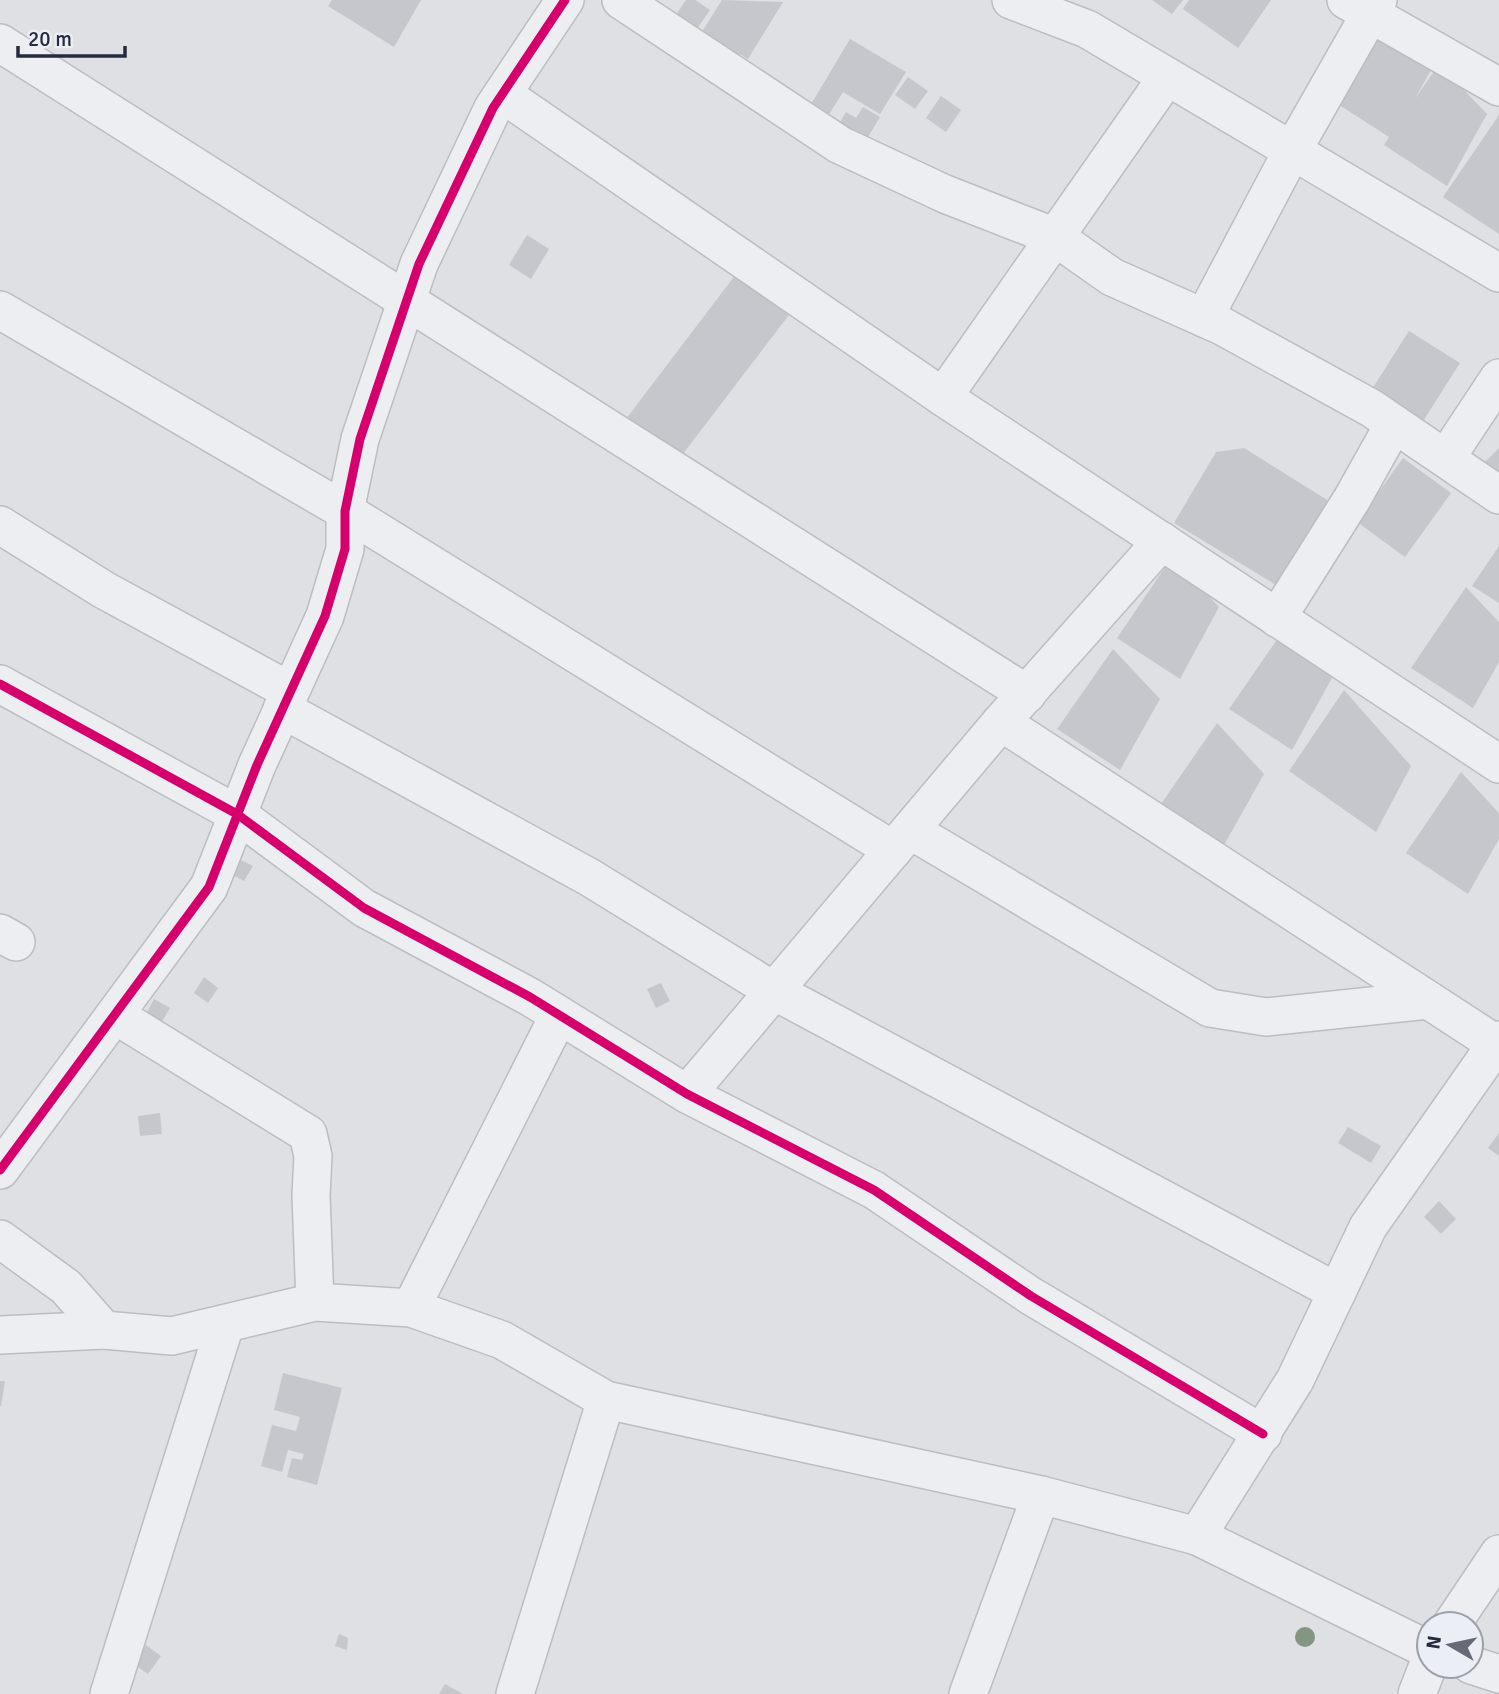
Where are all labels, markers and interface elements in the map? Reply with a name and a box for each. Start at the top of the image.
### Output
scale bar [18,14,124,58]
text: 20 m [28,26,72,52]
north arrow [1415,1610,1485,1680]
text: N [1421,1634,1447,1651]

